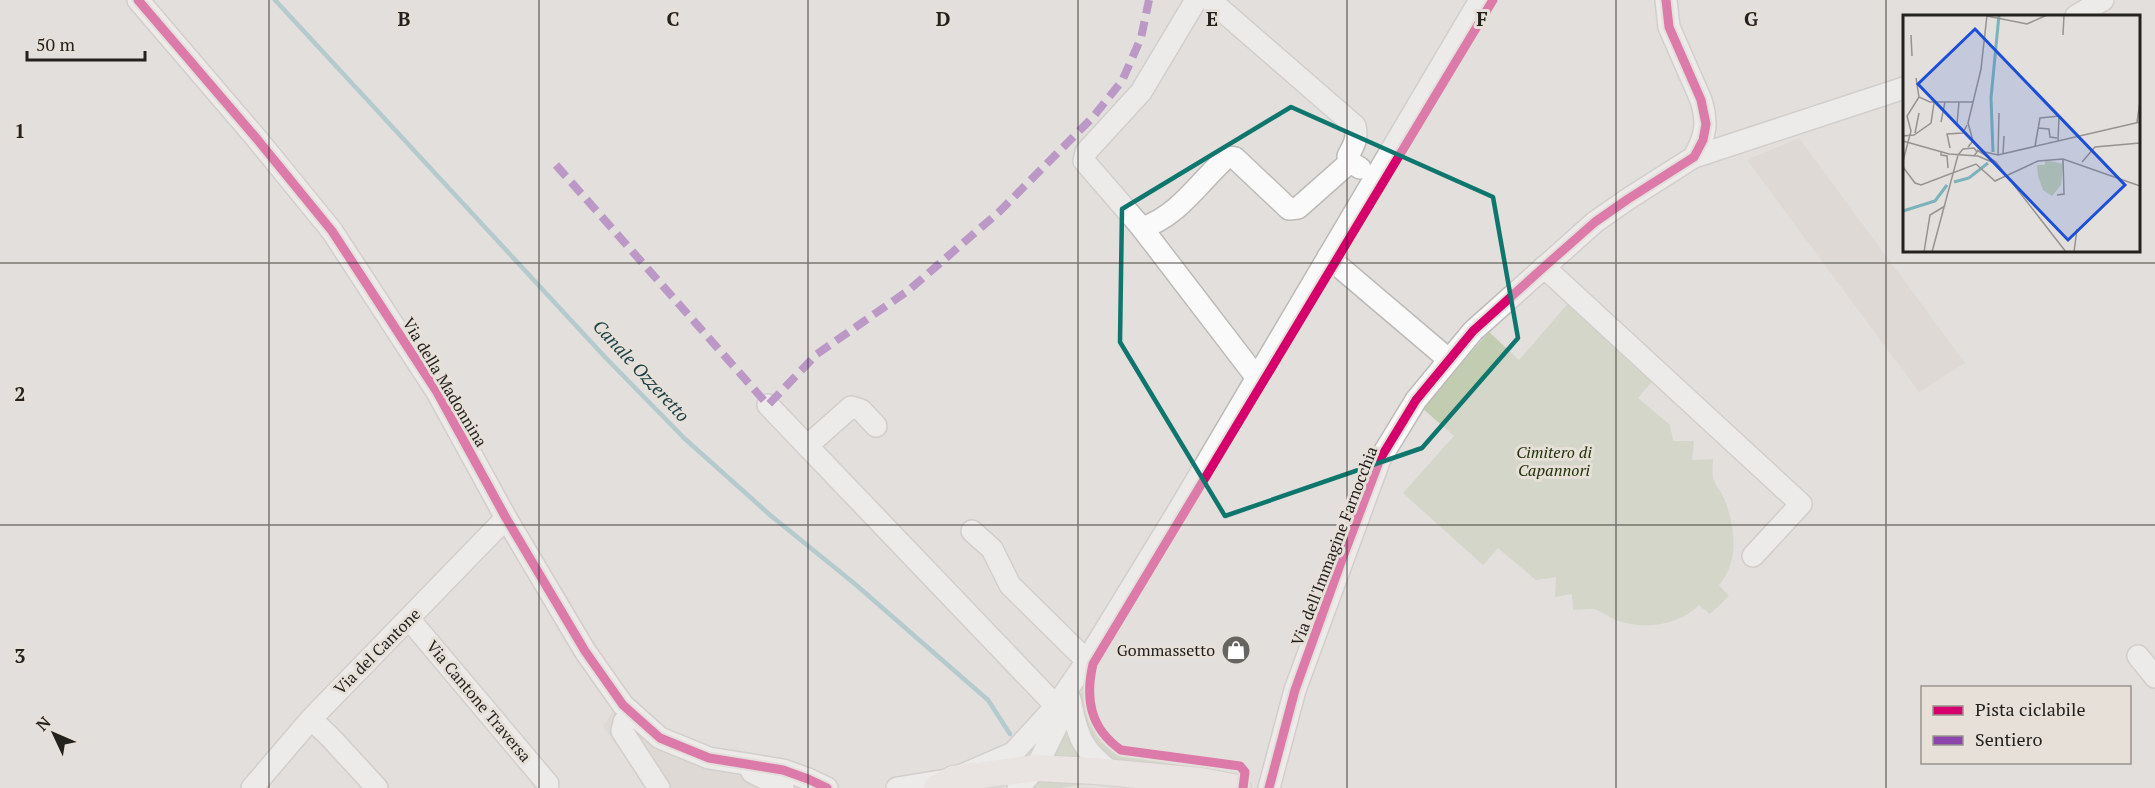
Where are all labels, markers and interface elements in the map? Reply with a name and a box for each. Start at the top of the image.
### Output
text: B [398,5,411,32]
text: C [666,5,680,32]
text: D [936,5,950,32]
text: E [1206,5,1218,32]
text: F [1476,5,1488,32]
text: G [1744,5,1758,32]
inset map [1903,15,2140,252]
scale bar [27,24,146,62]
text: 50 m [36,32,76,56]
text: 1 [14,117,26,144]
street label: Via della Madonnina [398,313,492,451]
water label: Canale Ozzeretto [588,314,695,427]
text: 2 [14,380,26,407]
park label: Cimitero di Capannori [1516,441,1592,481]
street label: Via dell'Immagine Farnocchia [1286,443,1382,649]
street label: Via del Cantone [329,603,425,699]
shop icon: Gommassetto [1220,634,1252,666]
street label: Via Cantone Traversa [422,636,536,766]
place label: Gommassetto [1117,639,1215,661]
text: 3 [14,642,26,669]
legend [1921,686,2131,764]
text: Pista ciclabile [1975,697,2085,721]
north arrow [24,704,84,764]
text: N [31,712,55,736]
text: Sentiero [1975,727,2042,751]

